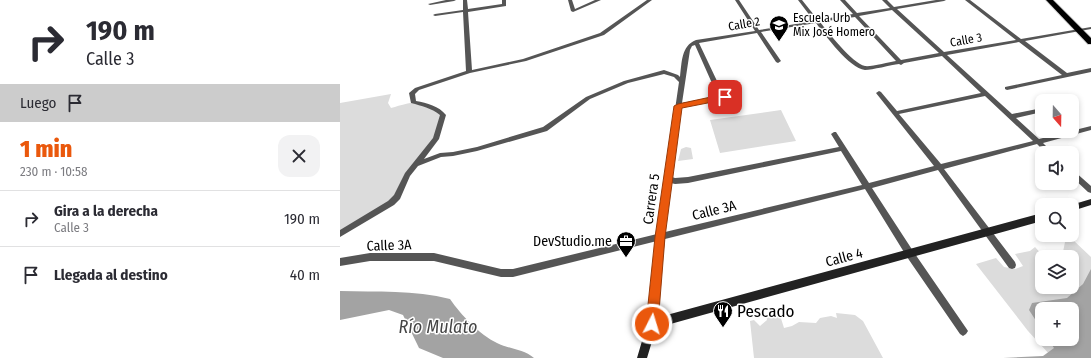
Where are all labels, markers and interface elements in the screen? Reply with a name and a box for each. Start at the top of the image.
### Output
place label: Escuela Urb Mix José Homero [793,11,875,39]
text: 190 m [86,14,155,47]
street label: Calle 2 [727,14,761,34]
school or university icon: Escuela Urb Mix José Homero [768,14,790,42]
icon: right [20,16,72,68]
street label: Calle 3 [949,30,983,50]
text: Calle 3 [86,48,134,70]
pin [708,80,742,114]
icon: arrive [714,86,736,108]
icon: arrive [64,92,86,114]
text: Luego [20,94,56,112]
north arrow [1035,94,1079,138]
map controls [1035,94,1079,346]
text: 1 min [20,135,72,163]
button: close [278,135,320,177]
button: sound [1035,146,1079,190]
text: 230 m · 10:58 [20,164,87,179]
street label: Carrera 5 [640,173,663,226]
street label: Calle 3A [690,197,739,224]
button: search [1035,198,1079,242]
text: Gira a la derecha [54,202,158,220]
icon: right [20,208,42,230]
text: 190 m [284,210,320,228]
text: Calle 3 [54,220,89,235]
office icon: DevStudio.me [615,230,637,258]
place label: DevStudio.me [533,233,612,250]
street label: Calle 3A [366,236,412,255]
street label: Calle 4 [824,244,865,271]
button: layers [1035,250,1079,294]
icon: arrive [20,264,42,286]
text: Llegada al destino [54,266,168,284]
text: 40 m [290,266,320,284]
restaurant icon: Pescado [712,300,734,328]
place label: Pescado [737,301,795,322]
button: + [1035,302,1079,346]
position arrow [631,303,673,345]
water label: Río Mulato [399,316,477,338]

